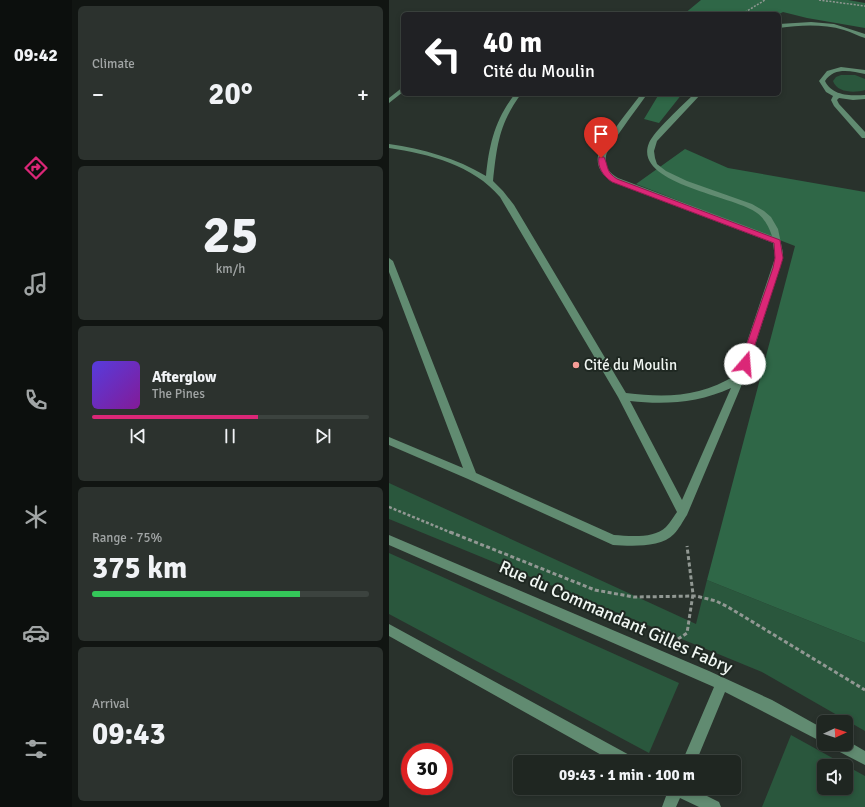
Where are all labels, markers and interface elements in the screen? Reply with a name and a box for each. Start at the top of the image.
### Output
text: 40 m [483,26,542,60]
icon: left [417,28,469,80]
text: 09:42 [14,44,58,66]
text: Climate [92,56,135,72]
text: Cité du Moulin [483,60,595,82]
text: 20° [208,76,253,113]
text: − [92,81,104,108]
text: + [357,81,369,108]
pin [584,117,618,158]
icon: arrive [590,123,612,145]
icon: directions [22,154,50,182]
text: 25 [202,203,259,267]
text: km/h [216,261,245,277]
icon: music [22,270,50,298]
position arrow [724,343,766,385]
place label: Cité du Moulin [584,356,677,374]
marker: Cité du Moulin [571,360,581,370]
text: Afterglow [152,368,216,386]
icon: phone [22,386,50,414]
text: The Pines [152,386,205,402]
icon: previous [127,425,149,447]
icon: pause [219,425,241,447]
icon: next [312,425,334,447]
icon: climate [22,503,50,531]
text: Range · 75% [92,530,162,546]
text: 375 km [92,550,187,587]
street label: Rue du Commandant Gilles Fabry [496,555,737,679]
icon: car [22,619,50,647]
text: Arrival [92,696,129,712]
north arrow [817,715,853,751]
map controls [817,715,853,795]
text: 09:43 [92,716,166,753]
icon: filters [22,735,50,763]
speed limit sign: 30 [401,743,453,795]
button: sound [817,759,853,795]
text: 09:43 · 1 min · 100 m [559,766,695,784]

